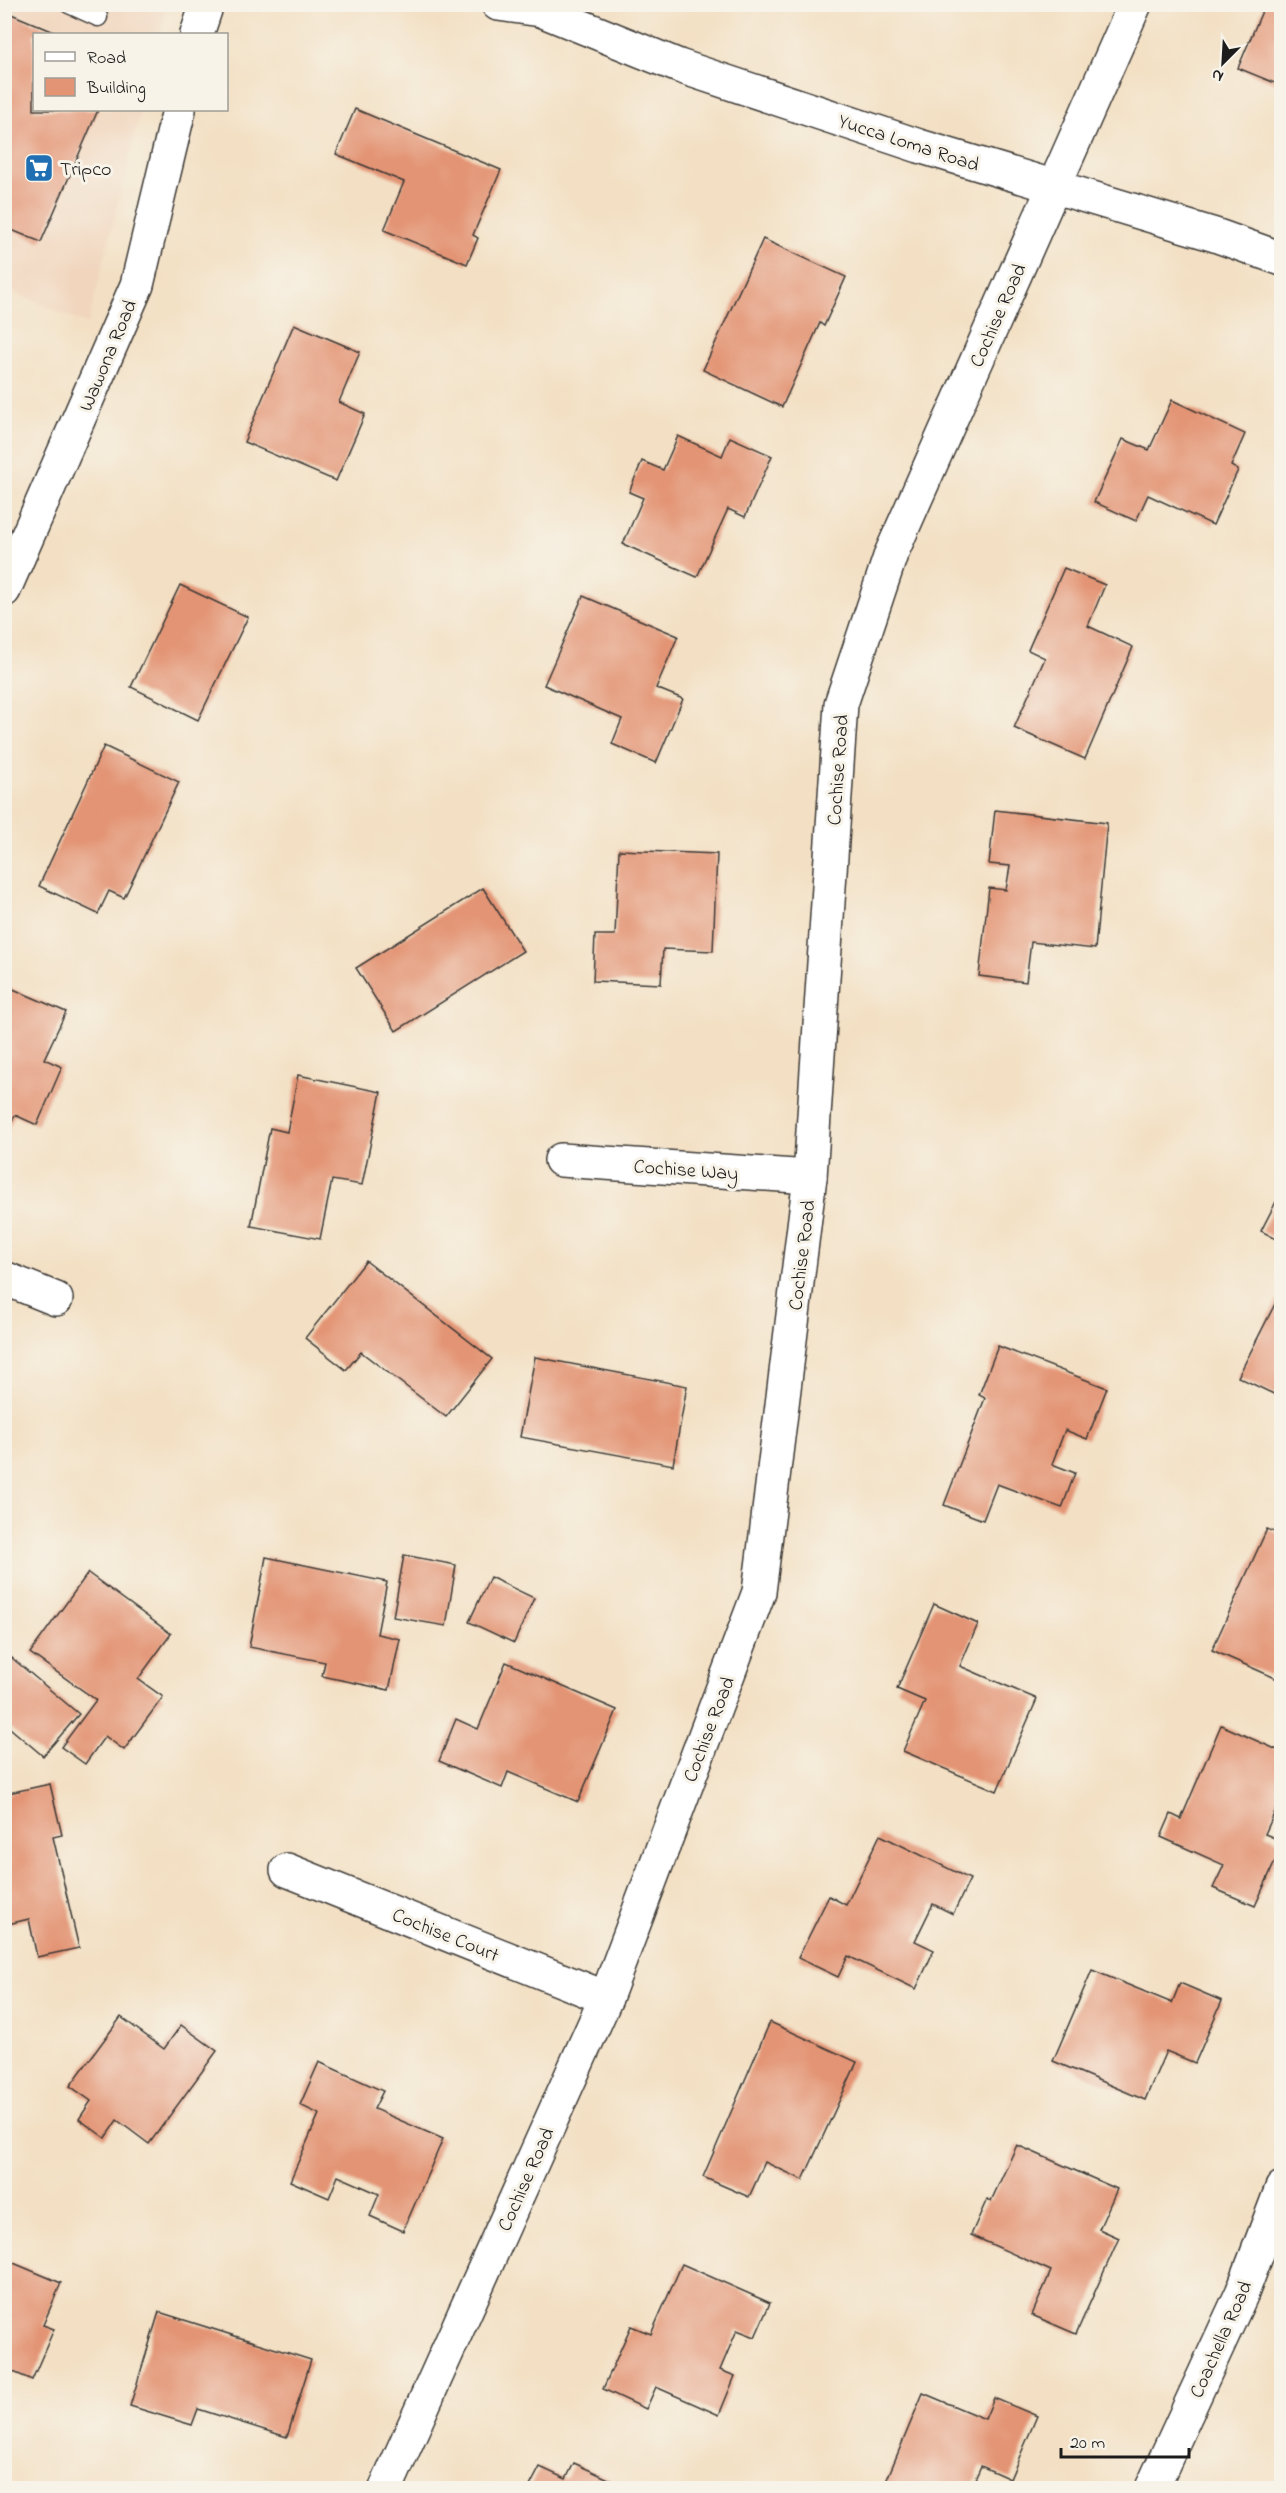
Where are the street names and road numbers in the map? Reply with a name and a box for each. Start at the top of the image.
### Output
street label: Yucca Loma Road [834,108,982,181]
street label: Cochise Road [963,259,1035,373]
street label: Wawona Road [73,296,146,416]
street label: Cochise Road [821,714,858,827]
street label: Cochise Way [632,1153,739,1190]
street label: Cochise Road [782,1198,825,1312]
street label: Cochise Road [677,1673,744,1787]
street label: Cochise Court [387,1902,503,1971]
street label: Cochise Road [491,2123,563,2237]
street label: Coachella Road [1184,2277,1261,2403]

